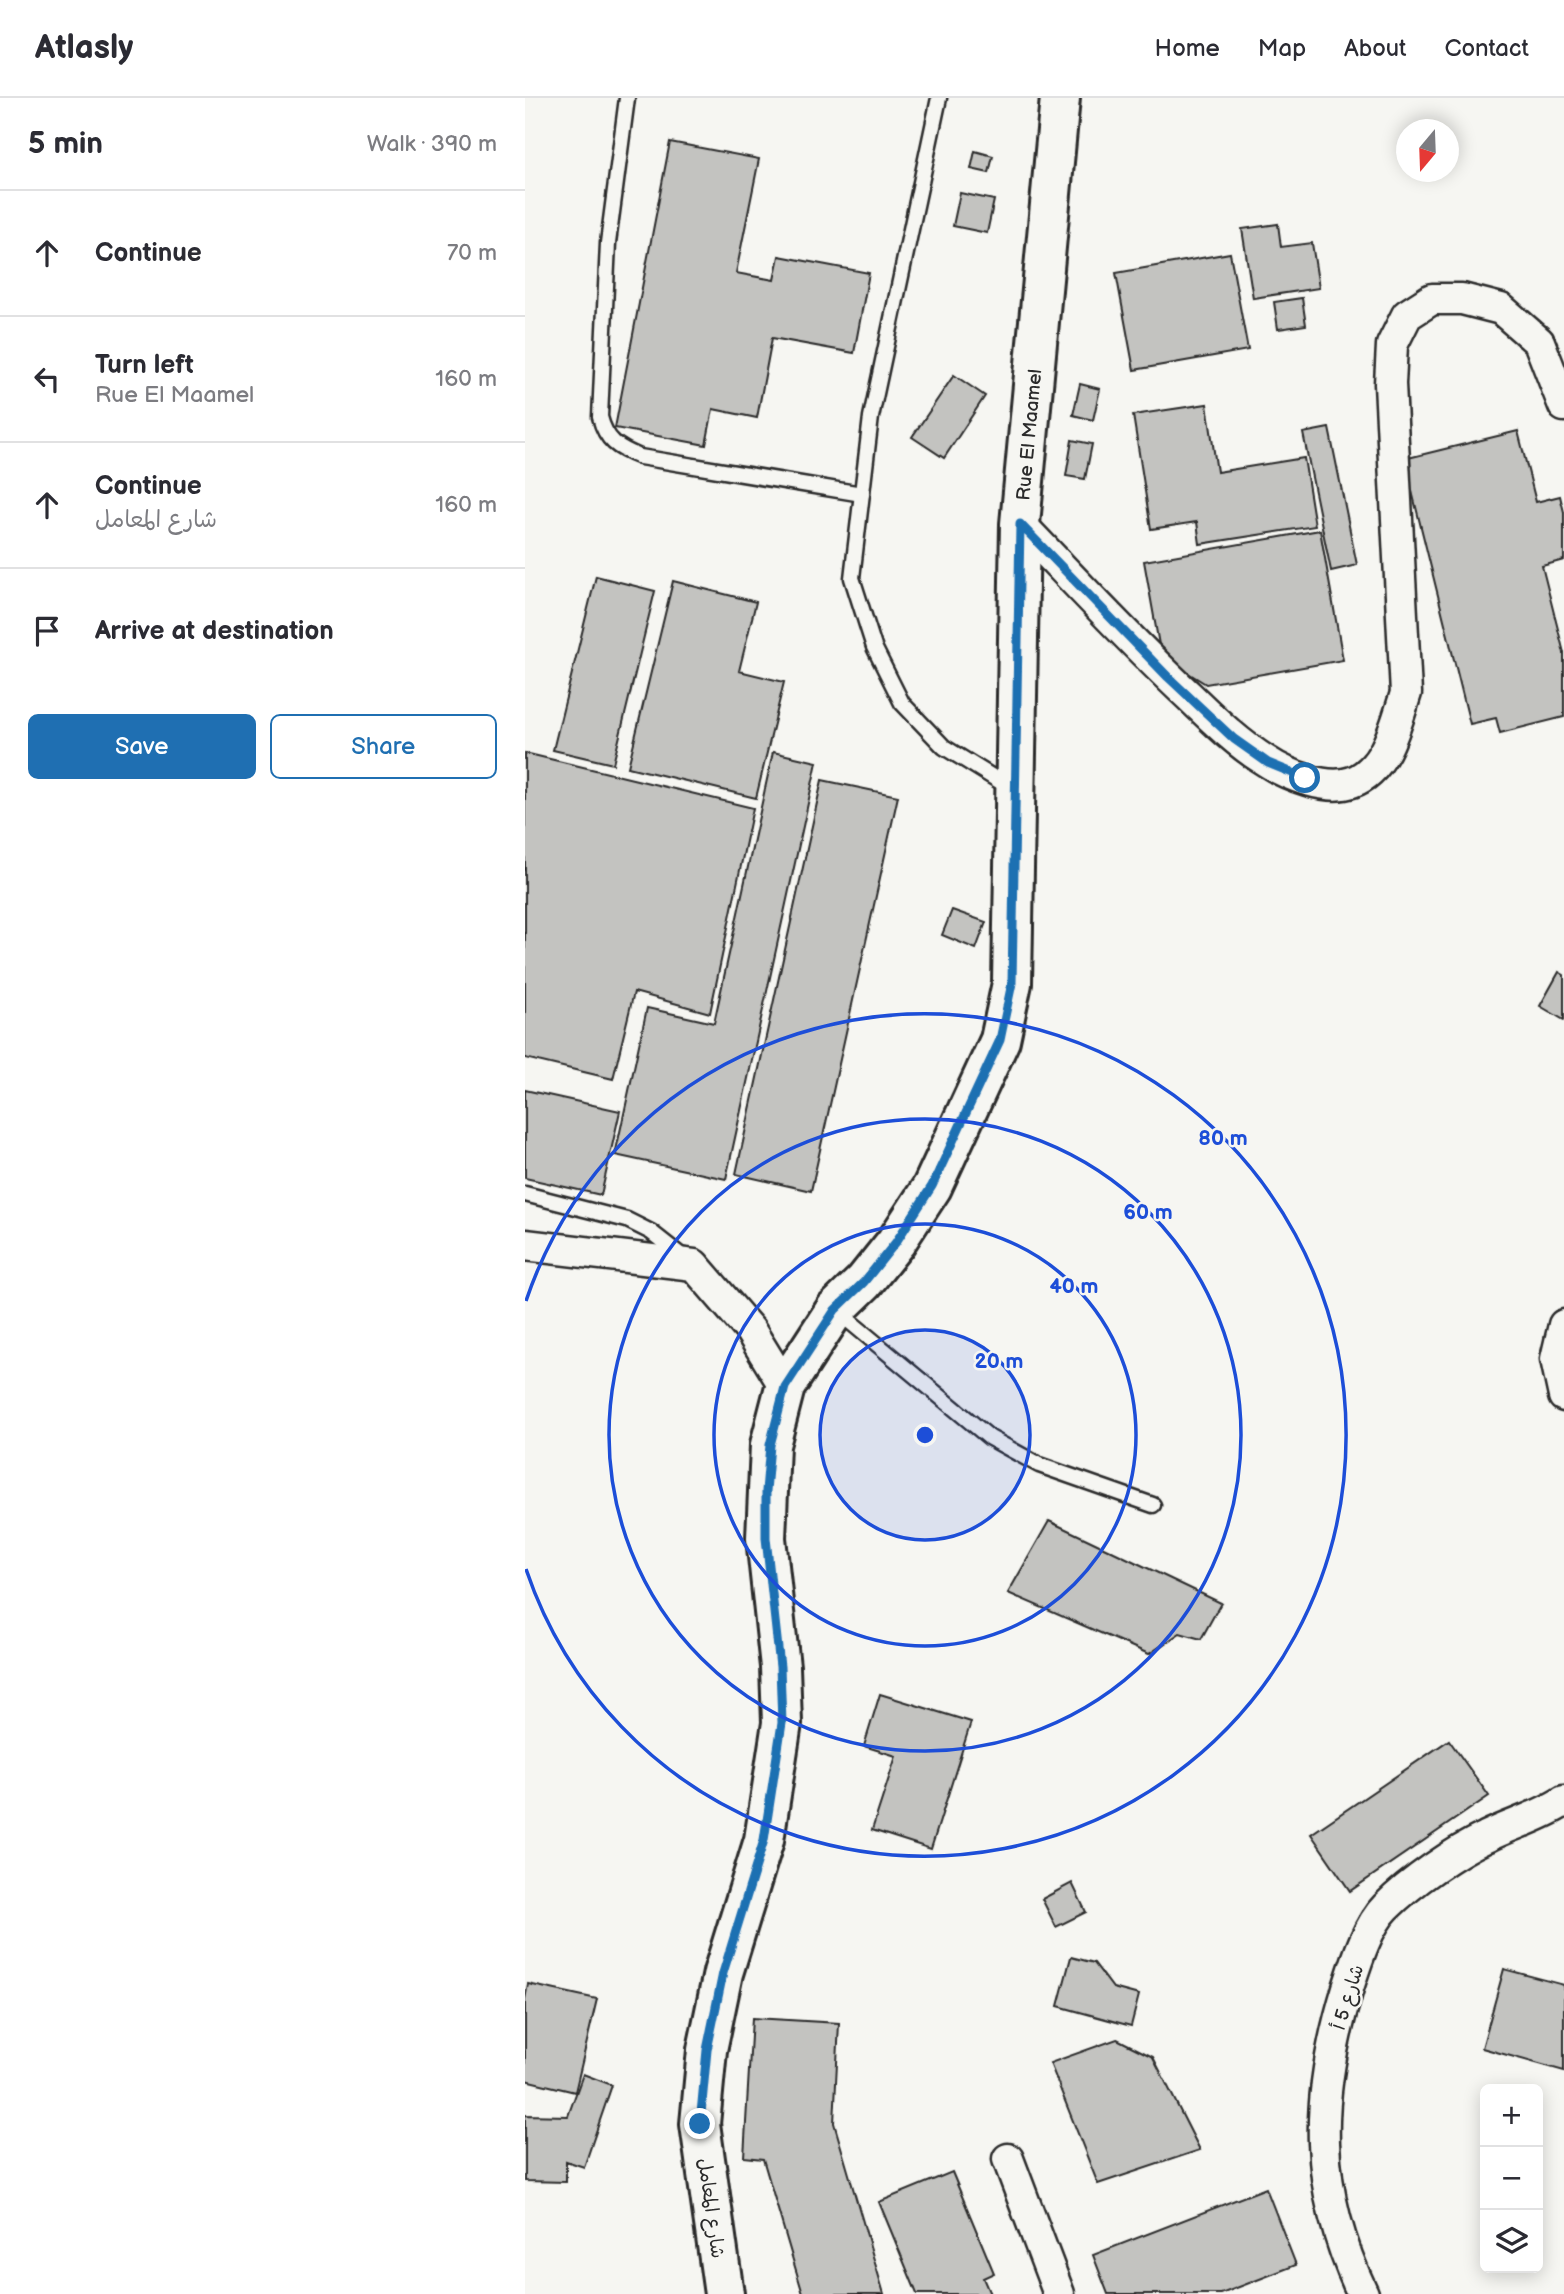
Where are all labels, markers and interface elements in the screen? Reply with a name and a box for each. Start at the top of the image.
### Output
text: Atlasly [35,28,133,68]
text: Home [1155,34,1220,63]
text: Map [1258,34,1306,63]
text: About [1344,34,1406,63]
text: Contact [1444,34,1529,63]
north arrow [1396,119,1459,182]
text: 5 min [28,126,103,162]
text: Walk · 390 m [367,130,497,158]
icon: ahead [28,234,66,272]
text: Continue [95,238,202,269]
text: 70 m [447,239,497,267]
text: Turn left [95,350,194,381]
icon: left [28,360,66,398]
text: 160 m [435,365,497,393]
street label: Rue El Maamel [1012,368,1047,502]
text: Rue El Maamel [95,381,254,409]
text: Continue [95,471,202,502]
icon: ahead [28,486,66,524]
text: 160 m [435,491,497,519]
text: شارع المعامل [95,506,217,534]
icon: arrive [28,612,66,650]
text: Arrive at destination [95,616,334,647]
button: Save [28,714,256,779]
button: Share [270,714,497,779]
route start [1289,762,1320,793]
text: 80 m [1198,1126,1248,1151]
text: 60 m [1123,1200,1173,1225]
text: 40 m [1049,1274,1099,1299]
text: 20 m [975,1349,1023,1374]
centre of rings [913,1423,937,1447]
street label: شارع 5 أ [1328,1962,1370,2033]
map controls [1480,2084,1543,2273]
button: + [1480,2084,1543,2147]
route end [684,2108,715,2139]
button: − [1480,2147,1543,2210]
street label: شارع المعامل [691,2157,729,2260]
button: layers [1480,2210,1543,2273]

